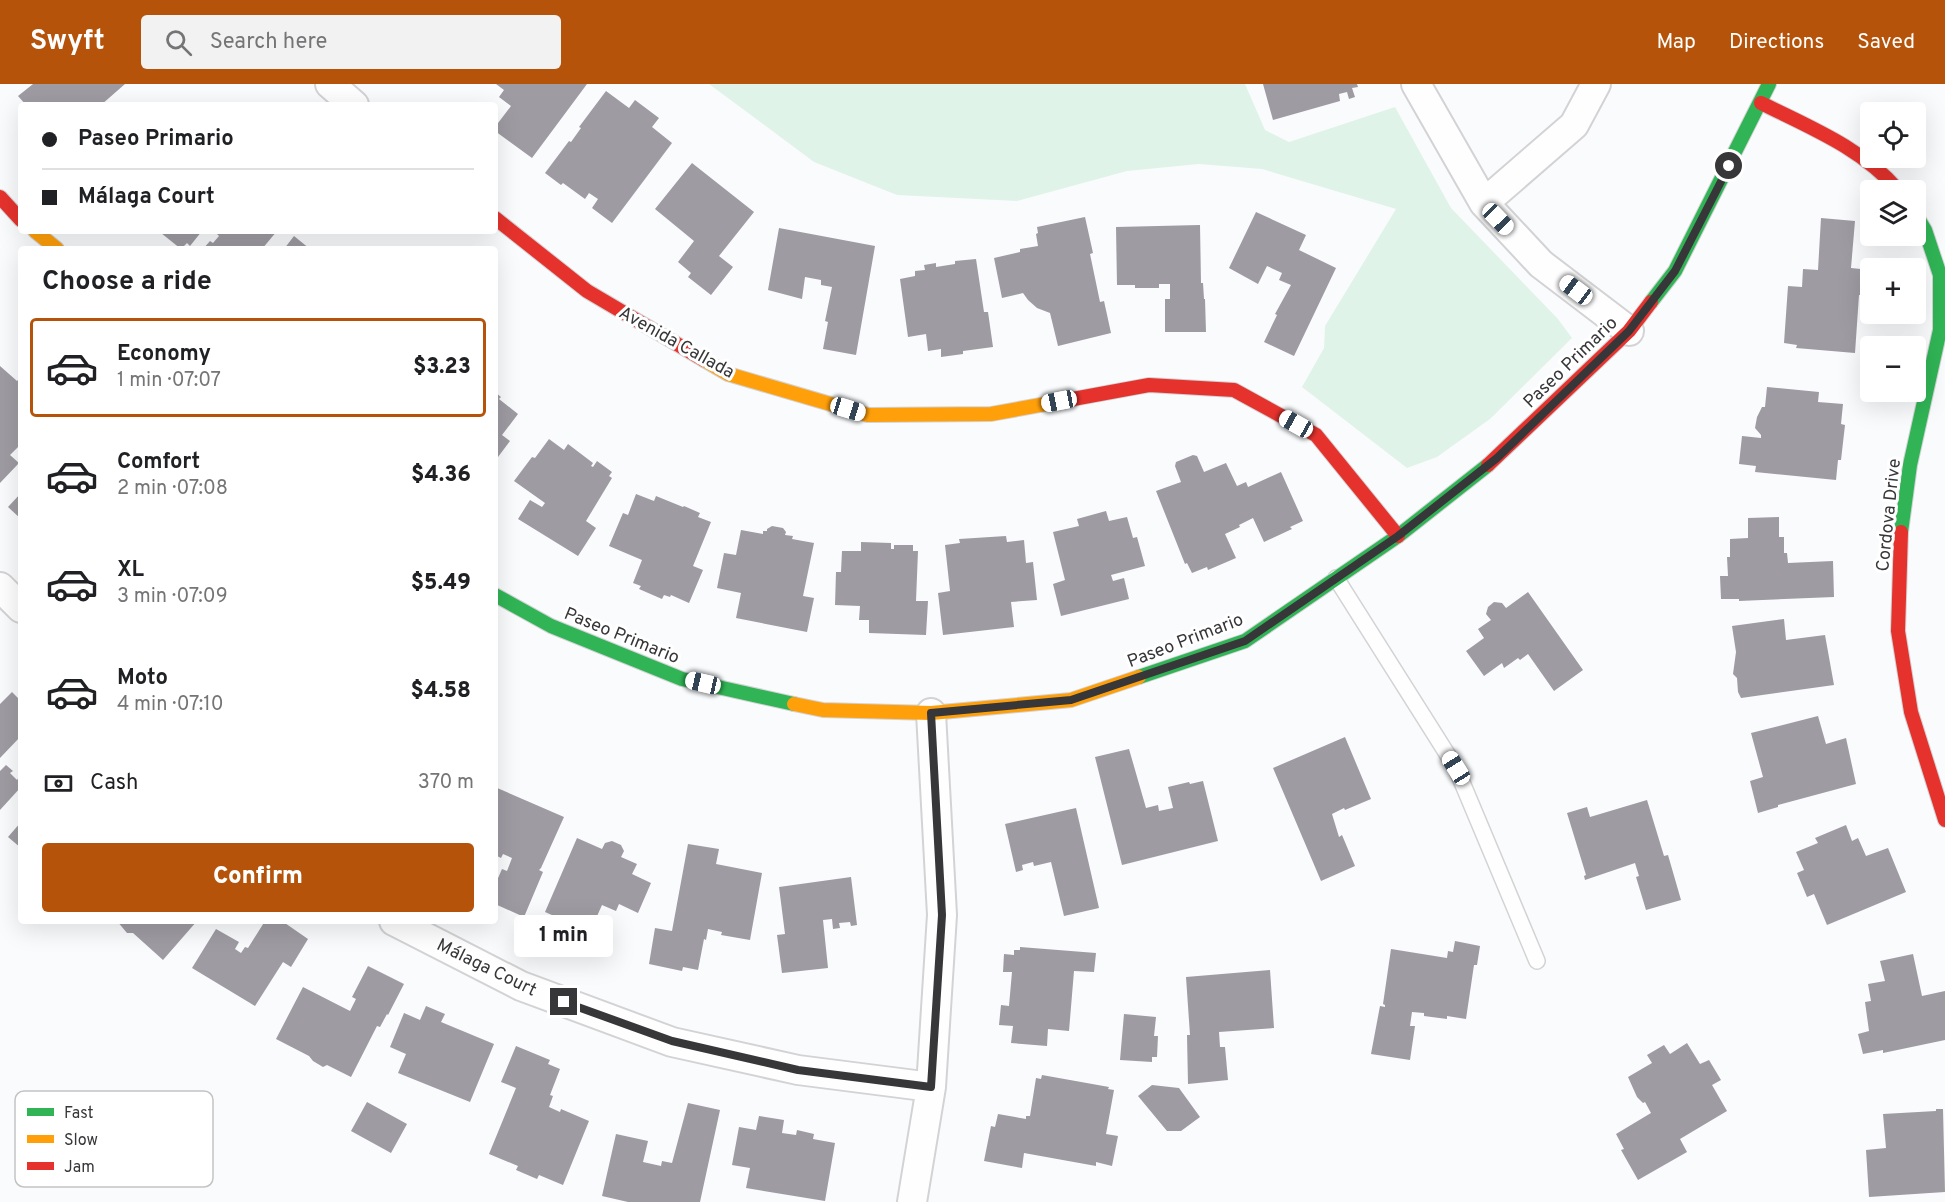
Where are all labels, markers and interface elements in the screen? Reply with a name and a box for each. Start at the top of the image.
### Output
search box [141,15,561,69]
text: Swyft [30,24,105,60]
icon: search [162,26,195,59]
text: Search here [210,29,327,56]
text: Map [1656,29,1696,56]
text: Directions [1729,29,1824,56]
text: Saved [1857,29,1915,56]
map controls [1860,102,1926,402]
button: locate [1860,102,1926,168]
text: Paseo Primario [78,126,234,153]
route start [1715,152,1742,179]
button: layers [1860,180,1926,246]
text: Málaga Court [78,184,215,211]
car [1479,200,1517,238]
button: + [1860,258,1926,324]
text: Choose a ride [42,265,212,299]
car [1556,272,1596,308]
street label: Avenida Callada [614,302,738,385]
street label: Paseo Primario [1519,312,1623,414]
button: − [1860,336,1926,402]
icon: car [45,341,99,395]
text: Economy [117,341,211,368]
text: $3.23 [413,354,471,381]
text: 1 min · 07:07 [117,368,221,394]
car [1040,389,1078,413]
car [828,395,868,423]
car [1276,407,1316,441]
icon: car [45,449,99,503]
text: Comfort [117,449,200,476]
street label: Cordova Drive [1872,458,1907,573]
text: $4.36 [411,462,471,489]
text: 2 min · 07:08 [117,476,228,502]
icon: car [45,557,99,611]
text: XL [117,557,144,584]
text: $5.49 [411,570,471,597]
text: 3 min · 07:09 [117,584,228,610]
street label: Paseo Primario [560,603,682,670]
street label: Paseo Primario [1124,609,1247,674]
icon: car [45,665,99,719]
text: Moto [117,665,168,692]
car [683,670,723,696]
text: $4.58 [411,678,471,705]
text: 4 min · 07:10 [117,692,223,718]
car [1439,748,1473,788]
icon: cash [42,767,75,800]
text: Cash [90,770,139,797]
text: 370 m [418,770,474,796]
button: Confirm [42,843,474,912]
callout: 1 min [514,915,614,957]
text: 1 min [539,923,588,949]
street label: Málaga Court [433,934,540,1002]
route end [550,988,577,1015]
legend [15,1091,213,1187]
text: Fast [64,1104,94,1124]
text: Slow [64,1131,98,1151]
text: Jam [64,1158,95,1178]

